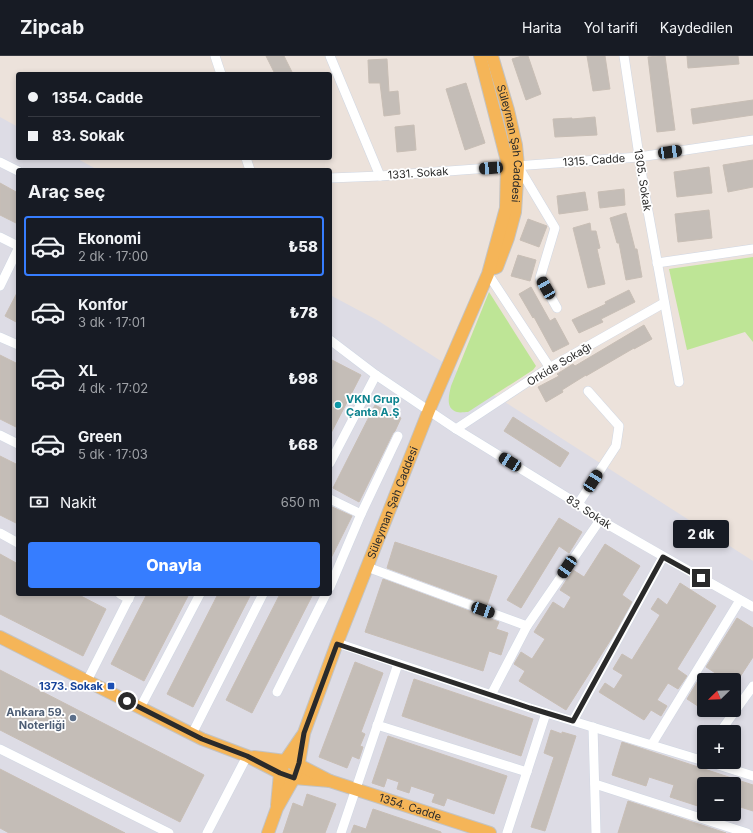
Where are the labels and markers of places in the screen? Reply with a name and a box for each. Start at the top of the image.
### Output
place label: VKN Grup Çanta A.Ş [346,392,400,419]
marker: VKN Grup Çanta A.Ş [333,400,343,410]
place label: 1373. Sokak [39,679,104,693]
marker: 1373. Sokak [106,681,116,691]
place label: Ankara 59. Noterliği [6,705,65,732]
marker: Ankara 59. Noterliği [68,713,78,723]

